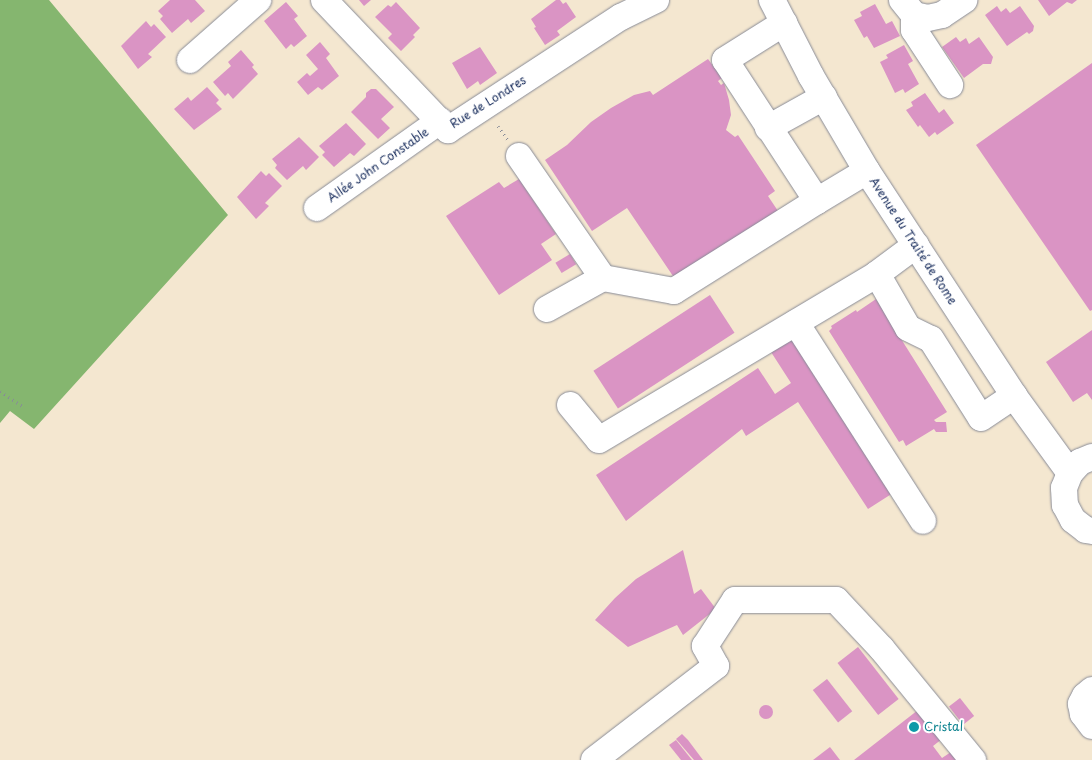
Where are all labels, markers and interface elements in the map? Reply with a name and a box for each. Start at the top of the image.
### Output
street label: Rue de Londres [447,72,529,132]
street label: Allée John Constable [324,124,432,206]
street label: Avenue du Traité de Rome [866,174,960,308]
place label: Cristal [924,720,963,734]
marker: Cristal [908,721,920,733]

